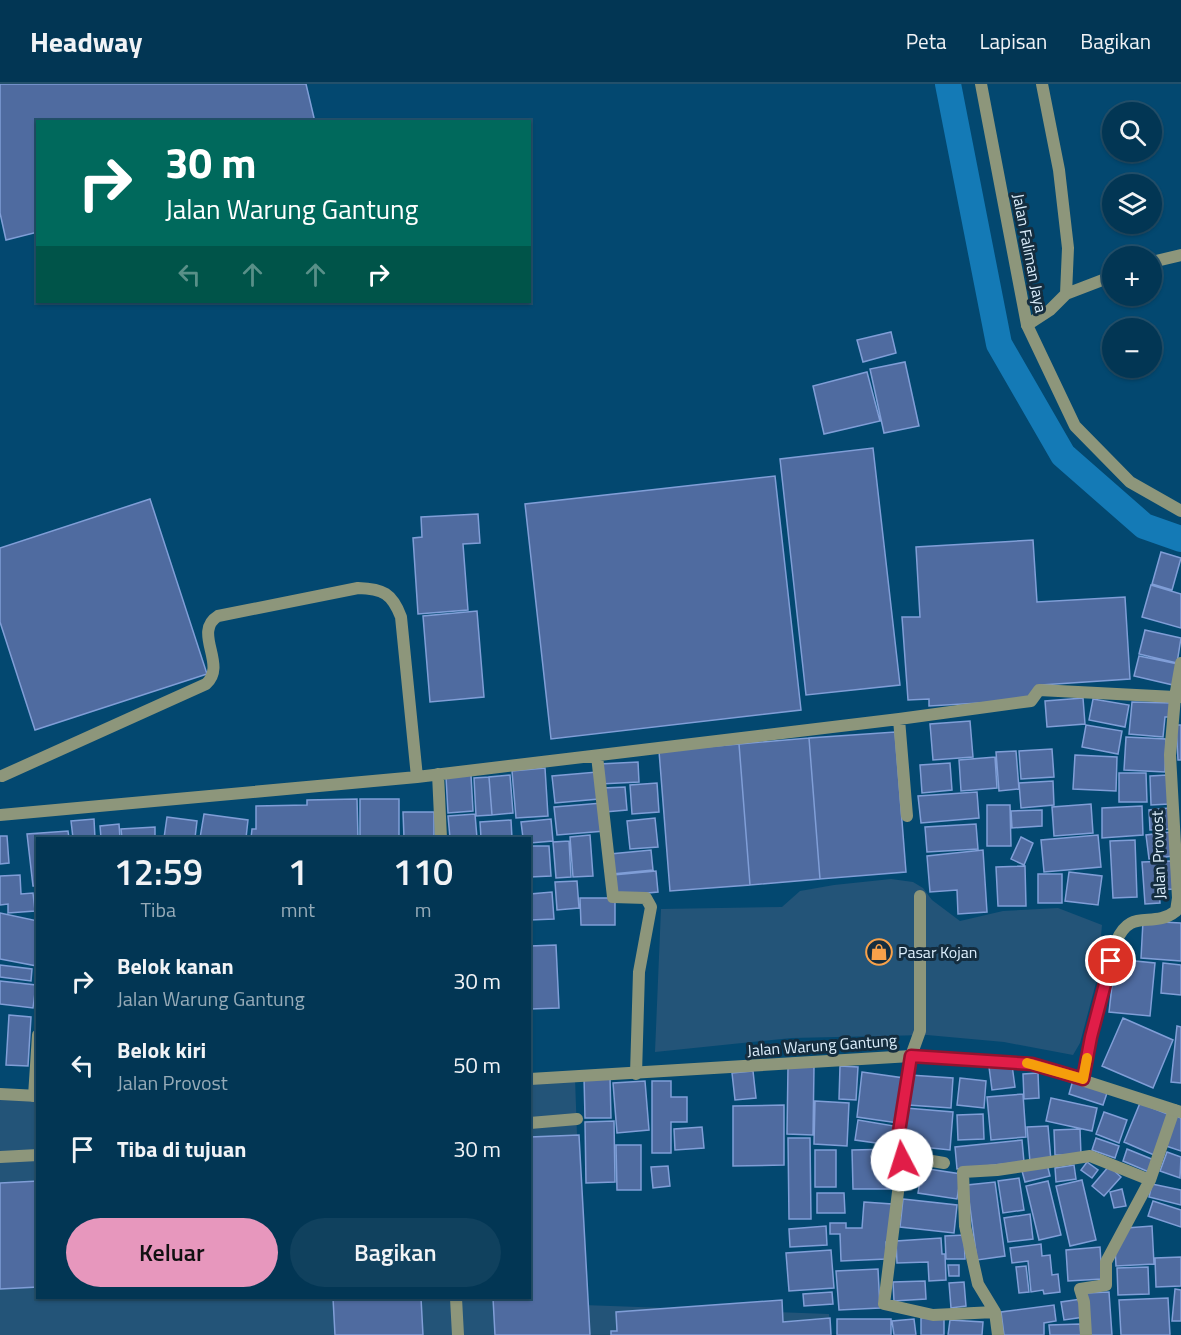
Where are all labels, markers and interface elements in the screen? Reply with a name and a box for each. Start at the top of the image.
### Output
text: Headway [30,20,142,63]
text: Peta [906,25,947,57]
text: Lapisan [980,25,1047,57]
text: Bagikan [1080,25,1151,57]
map controls [1102,102,1162,378]
button: search [1102,102,1162,162]
text: 30 m [165,130,257,194]
icon: right [66,144,144,222]
button: layers [1102,174,1162,234]
text: Jalan Warung Gantung [165,188,418,229]
street label: Jalan Faliman Jaya [1007,191,1053,315]
button: + [1102,246,1162,306]
icon: left [173,258,206,291]
icon: ahead [236,258,269,291]
icon: ahead [299,258,332,291]
icon: right [362,258,395,291]
button: − [1102,318,1162,378]
street label: Jalan Provost [1144,810,1172,900]
text: 12:59 [114,844,203,899]
text: 1 [288,844,308,899]
text: 110 [393,844,453,899]
text: Tiba [141,894,176,925]
text: mnt [281,894,315,925]
text: m [415,894,431,925]
pin [1085,935,1136,986]
shop icon: Pasar Kojan [864,937,894,967]
place label: Pasar Kojan [898,940,977,964]
icon: arrive [1094,944,1127,977]
text: Belok kanan [117,949,234,983]
text: 30 m [453,964,501,998]
icon: right [66,965,99,998]
text: Jalan Warung Gantung [117,983,305,1014]
street label: Jalan Warung Gantung [746,1028,898,1062]
text: Belok kiri [117,1033,206,1067]
text: 50 m [453,1048,501,1082]
icon: left [66,1049,99,1082]
text: Jalan Provost [117,1067,228,1098]
position arrow [870,1128,934,1192]
text: Tiba di tujuan [117,1132,246,1166]
text: 30 m [453,1132,501,1166]
icon: arrive [66,1133,99,1166]
button: Keluar [66,1218,278,1287]
button: Bagikan [290,1218,501,1287]

